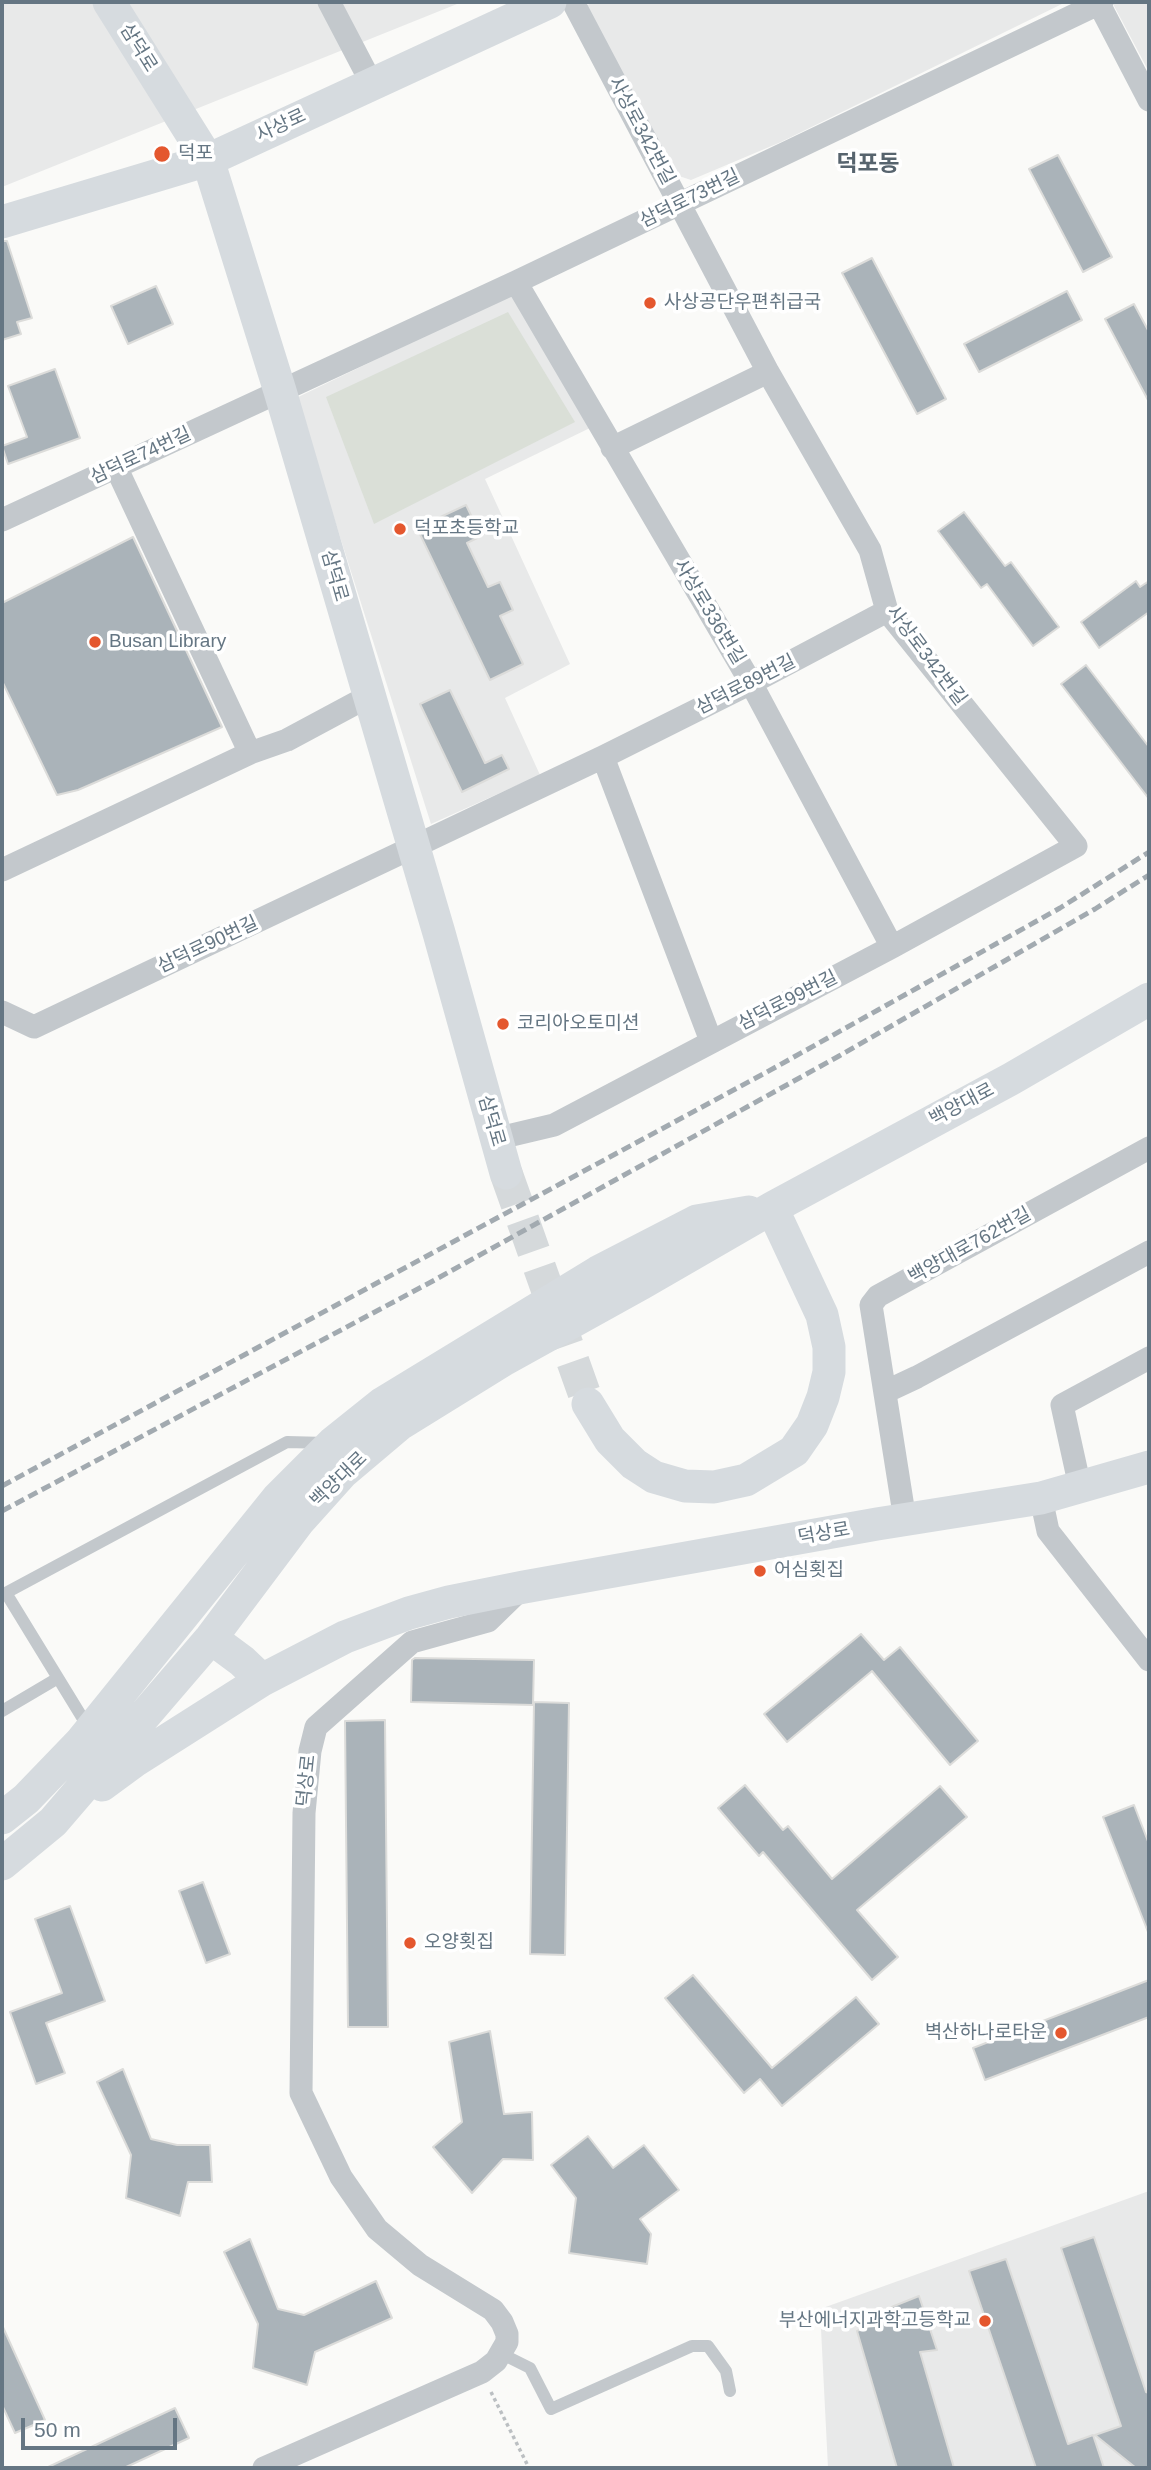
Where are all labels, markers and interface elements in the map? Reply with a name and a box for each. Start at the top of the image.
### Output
street label: 삼덕로 [114,20,162,76]
street label: 사상로342번길 [603,73,679,189]
street label: 사상로 [252,105,310,147]
place label: 덕포 [178,143,213,165]
marker: 덕포 [152,144,172,164]
district label: 덕포동 [836,151,900,179]
street label: 삼덕로73번길 [636,165,744,233]
place label: 사상공단우편취급국 [664,292,821,314]
marker: 사상공단우편취급국 [642,295,658,311]
street label: 삼덕로74번길 [87,423,195,489]
place label: 덕포초등학교 [414,518,519,540]
marker: 덕포초등학교 [392,521,408,537]
street label: 삼덕로 [316,548,352,604]
street label: 사상로336번길 [669,555,749,669]
street label: 사상로342번길 [881,602,971,710]
place label: Busan Library [109,631,226,653]
marker: Busan Library [87,634,103,650]
street label: 삼덕로89번길 [692,650,800,720]
street label: 삼덕로90번길 [154,912,262,978]
street label: 삼덕로99번길 [734,966,842,1036]
place label: 코리아오토미션 [517,1013,639,1035]
marker: 코리아오토미션 [495,1016,511,1032]
street label: 백양대로 [926,1079,998,1131]
street label: 삼덕로 [473,1093,509,1149]
street label: 백양대로762번길 [905,1203,1035,1289]
street label: 백양대로 [306,1448,372,1512]
street label: 덕상로 [796,1518,852,1550]
place label: 어심횟집 [774,1560,844,1582]
marker: 어심횟집 [752,1563,768,1579]
street label: 덕상로 [293,1754,321,1808]
place label: 오양횟집 [424,1932,494,1954]
marker: 오양횟집 [402,1935,418,1951]
place label: 벽산하나로타운 [925,2022,1047,2044]
marker: 벽산하나로타운 [1053,2025,1069,2041]
place label: 부산에너지과학고등학교 [779,2310,971,2332]
marker: 부산에너지과학고등학교 [977,2313,993,2329]
scale bar [24,2404,180,2448]
text: 50 m [34,2418,81,2441]

